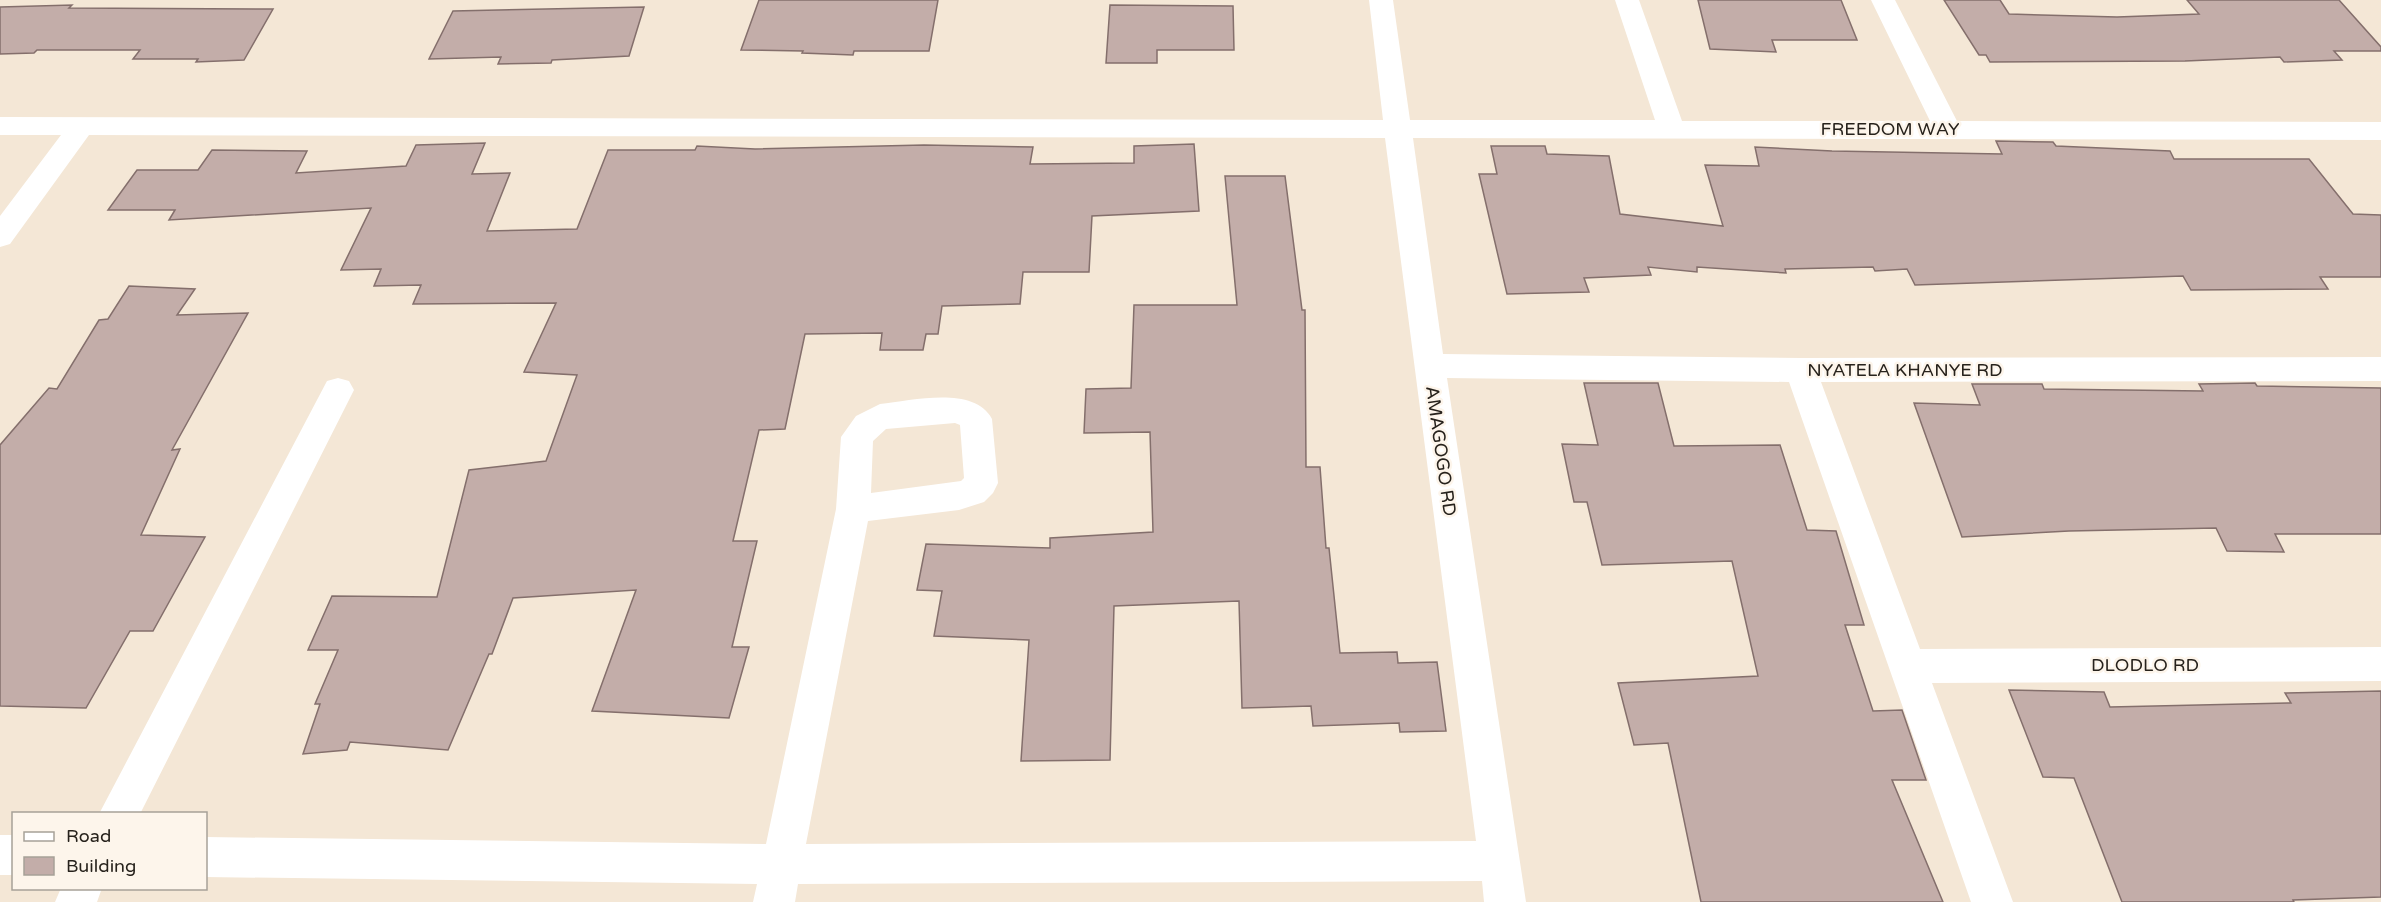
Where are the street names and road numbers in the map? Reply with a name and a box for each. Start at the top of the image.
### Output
street label: FREEDOM WAY [1821,118,1960,140]
street label: NYATELA KHANYE RD [1807,359,2003,381]
street label: AMAGOGO RD [1421,384,1461,518]
street label: DLODLO RD [2091,654,2199,676]

